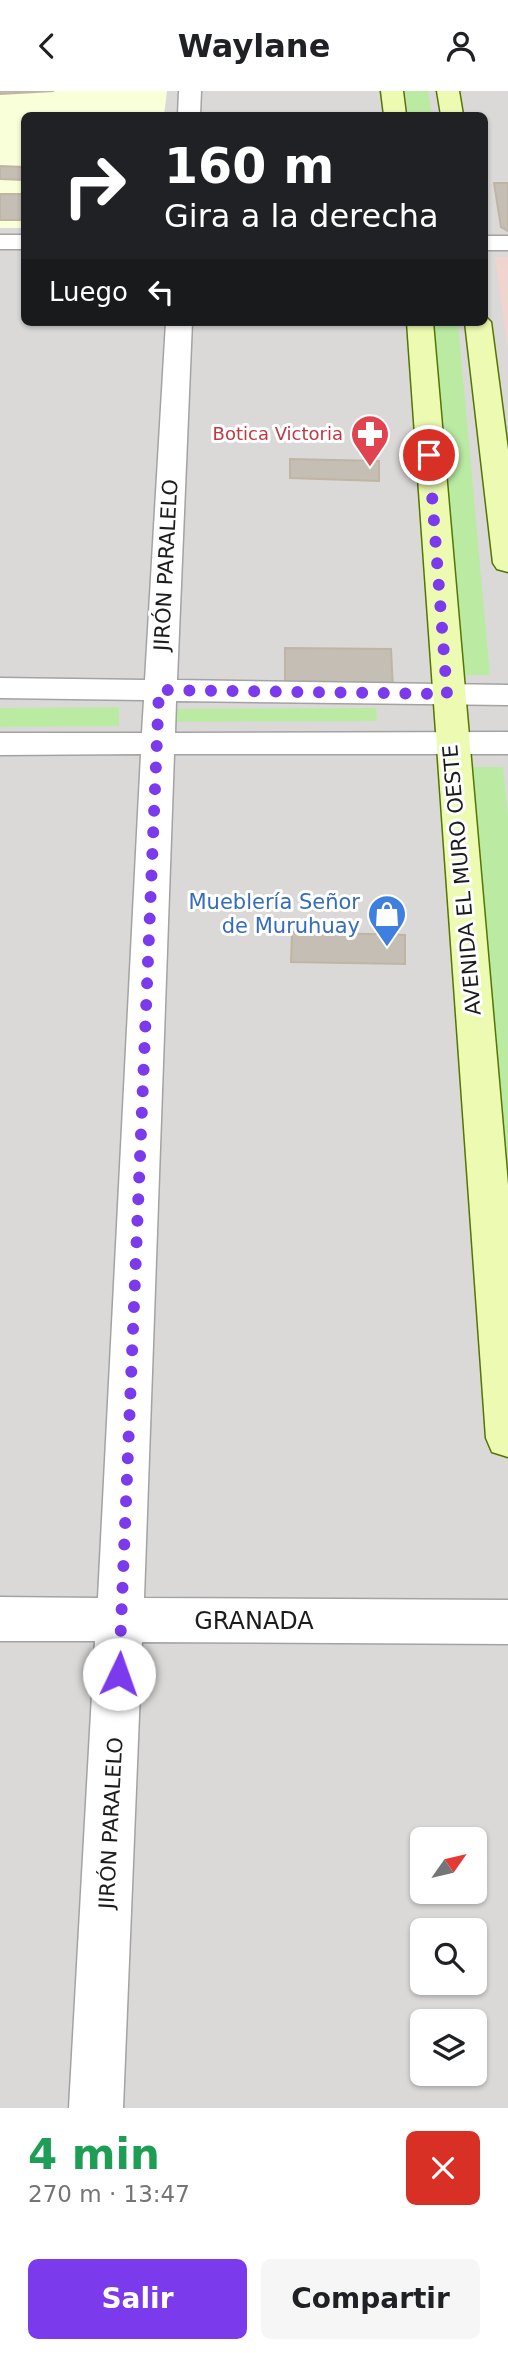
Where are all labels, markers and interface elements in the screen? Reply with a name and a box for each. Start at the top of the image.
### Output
icon: back [28,27,66,65]
text: Waylane [178,27,330,65]
icon: person [442,27,480,65]
text: 160 m [164,138,334,195]
icon: right [49,140,140,231]
text: Gira a la derecha [164,197,439,235]
icon: left [142,273,180,311]
text: Luego [49,277,128,307]
pharmacy icon: Botica Victoria [349,413,391,468]
place label: Botica Victoria [213,423,343,444]
pin [399,425,459,485]
icon: arrive [410,436,448,474]
street label: JIRÓN PARALELO [148,478,182,654]
street label: AVENIDA EL MURO OESTE [438,744,486,1016]
place label: Mueblería Señor de Muruhuay [189,890,360,938]
shop icon: Mueblería Señor de Muruhuay [366,893,408,948]
street label: GRANADA [194,1607,314,1635]
position arrow [82,1637,156,1711]
street label: JIRÓN PARALELO [93,1736,127,1912]
north arrow [410,1827,486,1904]
map controls [410,1827,487,2086]
button: search [410,1918,487,1995]
button: layers [410,2009,487,2086]
text: 4 min [28,2130,160,2179]
button: close [406,2131,480,2205]
text: 270 m · 13:47 [28,2181,190,2207]
button: Salir [28,2259,247,2339]
button: Compartir [261,2259,480,2339]

